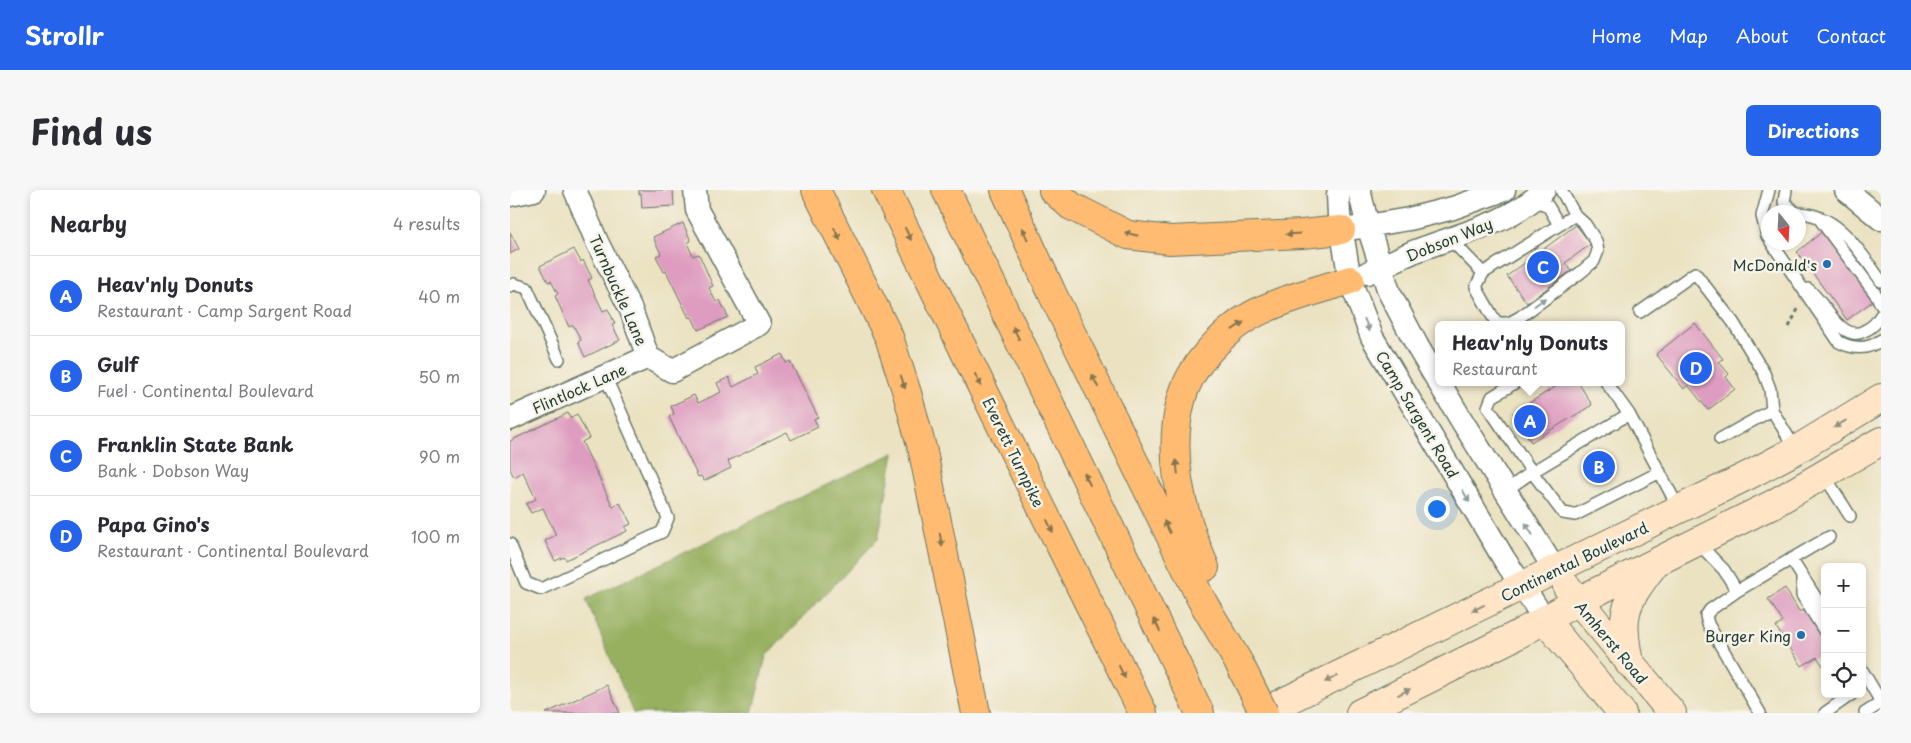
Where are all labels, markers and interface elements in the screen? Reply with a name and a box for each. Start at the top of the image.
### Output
text: Strollr [25,17,104,53]
text: Home [1591,22,1641,49]
text: Map [1669,22,1708,49]
text: About [1736,22,1788,49]
text: Contact [1816,22,1886,49]
text: Find us [30,104,152,157]
button: Directions [1746,105,1881,156]
north arrow [1761,205,1806,250]
text: Nearby [50,207,127,239]
text: 4 results [393,211,460,235]
street label: Dobson Way [1402,211,1496,267]
one-way arrow [833,227,841,241]
one-way arrow [904,227,912,241]
one-way arrow [1021,227,1029,241]
one-way arrow [1123,230,1139,238]
one-way arrow [1285,230,1301,238]
street label: Turnbuckle Lane [584,231,654,349]
pin: C [1527,248,1559,286]
place label: McDonald's [1733,253,1817,276]
marker: McDonald's [1821,258,1833,270]
text: Heav'nly Donuts [97,270,253,298]
text: A [60,284,72,308]
text: 40 m [418,284,460,308]
one-way arrow [1533,297,1547,307]
text: Restaurant · Camp Sargent Road [97,298,352,322]
one-way arrow [1363,318,1371,333]
one-way arrow [1231,321,1245,330]
popup [1435,321,1625,386]
one-way arrow [1012,326,1020,340]
text: Heav'nly Donuts [1452,328,1608,356]
street label: Camp Sargent Road [1371,346,1465,482]
pin: D [1680,349,1712,387]
text: Gulf [97,350,138,378]
text: Restaurant [1452,356,1537,380]
street label: Flintlock Lane [528,357,630,419]
text: B [61,364,71,388]
text: 50 m [419,364,460,388]
one-way arrow [974,373,982,387]
one-way arrow [900,374,908,389]
one-way arrow [1091,374,1099,388]
text: Fuel · Continental Boulevard [97,378,314,402]
street label: Everett Turnpike [977,393,1051,511]
pin: A [1514,402,1546,440]
one-way arrow [1833,419,1846,428]
text: Franklin State Bank [97,430,294,458]
text: C [60,444,72,468]
text: 90 m [419,444,460,468]
pin: B [1583,448,1615,486]
text: Bank · Dobson Way [97,458,249,482]
one-way arrow [1173,458,1181,474]
one-way arrow [1082,472,1090,486]
one-way arrow [1462,489,1471,503]
your location [1424,496,1450,522]
text: Papa Gino's [97,510,210,538]
street label: Continental Boulevard [1496,515,1652,607]
one-way arrow [1046,519,1054,533]
one-way arrow [1163,519,1171,534]
one-way arrow [1524,522,1533,536]
text: D [60,524,72,548]
text: 100 m [411,524,460,548]
one-way arrow [937,532,945,547]
text: Restaurant · Continental Boulevard [97,538,369,562]
map controls [1821,563,1866,698]
button: + [1821,563,1866,608]
street label: Amherst Road [1570,595,1654,689]
one-way arrow [1471,604,1485,612]
button: − [1821,608,1866,653]
one-way arrow [1153,618,1161,632]
place label: Burger King [1705,624,1791,647]
marker: Burger King [1795,629,1807,641]
button: locate [1821,653,1866,698]
one-way arrow [1118,664,1126,679]
one-way arrow [1324,675,1339,683]
one-way arrow [1397,688,1412,696]

